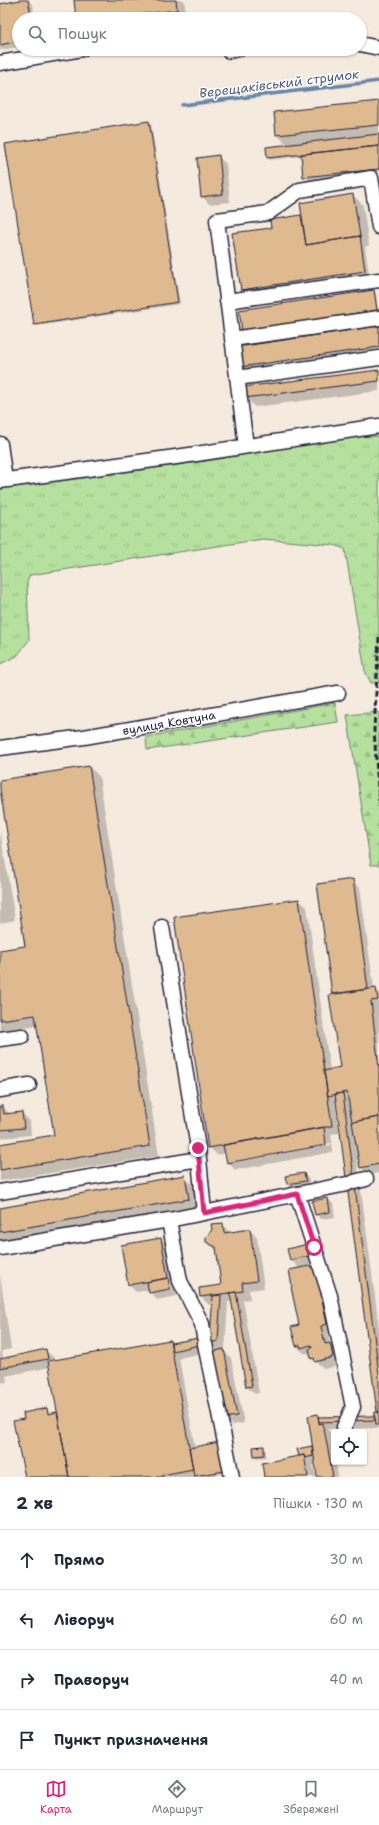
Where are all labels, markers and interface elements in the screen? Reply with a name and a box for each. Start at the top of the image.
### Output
search box [12,12,367,56]
icon: search [26,23,48,45]
text: Пошук [58,24,107,44]
water label: Верещаківський струмок [198,65,361,102]
street label: вулиця Ковтуна [121,707,217,739]
route end [189,1139,207,1157]
route start [305,1238,323,1256]
map controls [331,1429,367,1465]
button: locate [331,1429,367,1465]
text: 2 хв [16,1492,53,1514]
text: Пішки · 130 m [273,1495,363,1512]
icon: ahead [16,1549,38,1571]
text: Прямо [54,1550,104,1570]
text: 30 m [329,1551,363,1568]
icon: left [16,1609,38,1631]
text: Ліворуч [54,1610,114,1630]
text: 60 m [330,1611,363,1628]
icon: right [16,1669,38,1691]
text: Праворуч [54,1670,129,1690]
text: 40 m [329,1671,363,1688]
icon: arrive [16,1729,38,1751]
text: Пункт призначення [54,1730,209,1750]
tab: Карта [40,1778,72,1817]
tab: Маршрут [152,1778,203,1817]
tab: Збережені [283,1778,339,1817]

